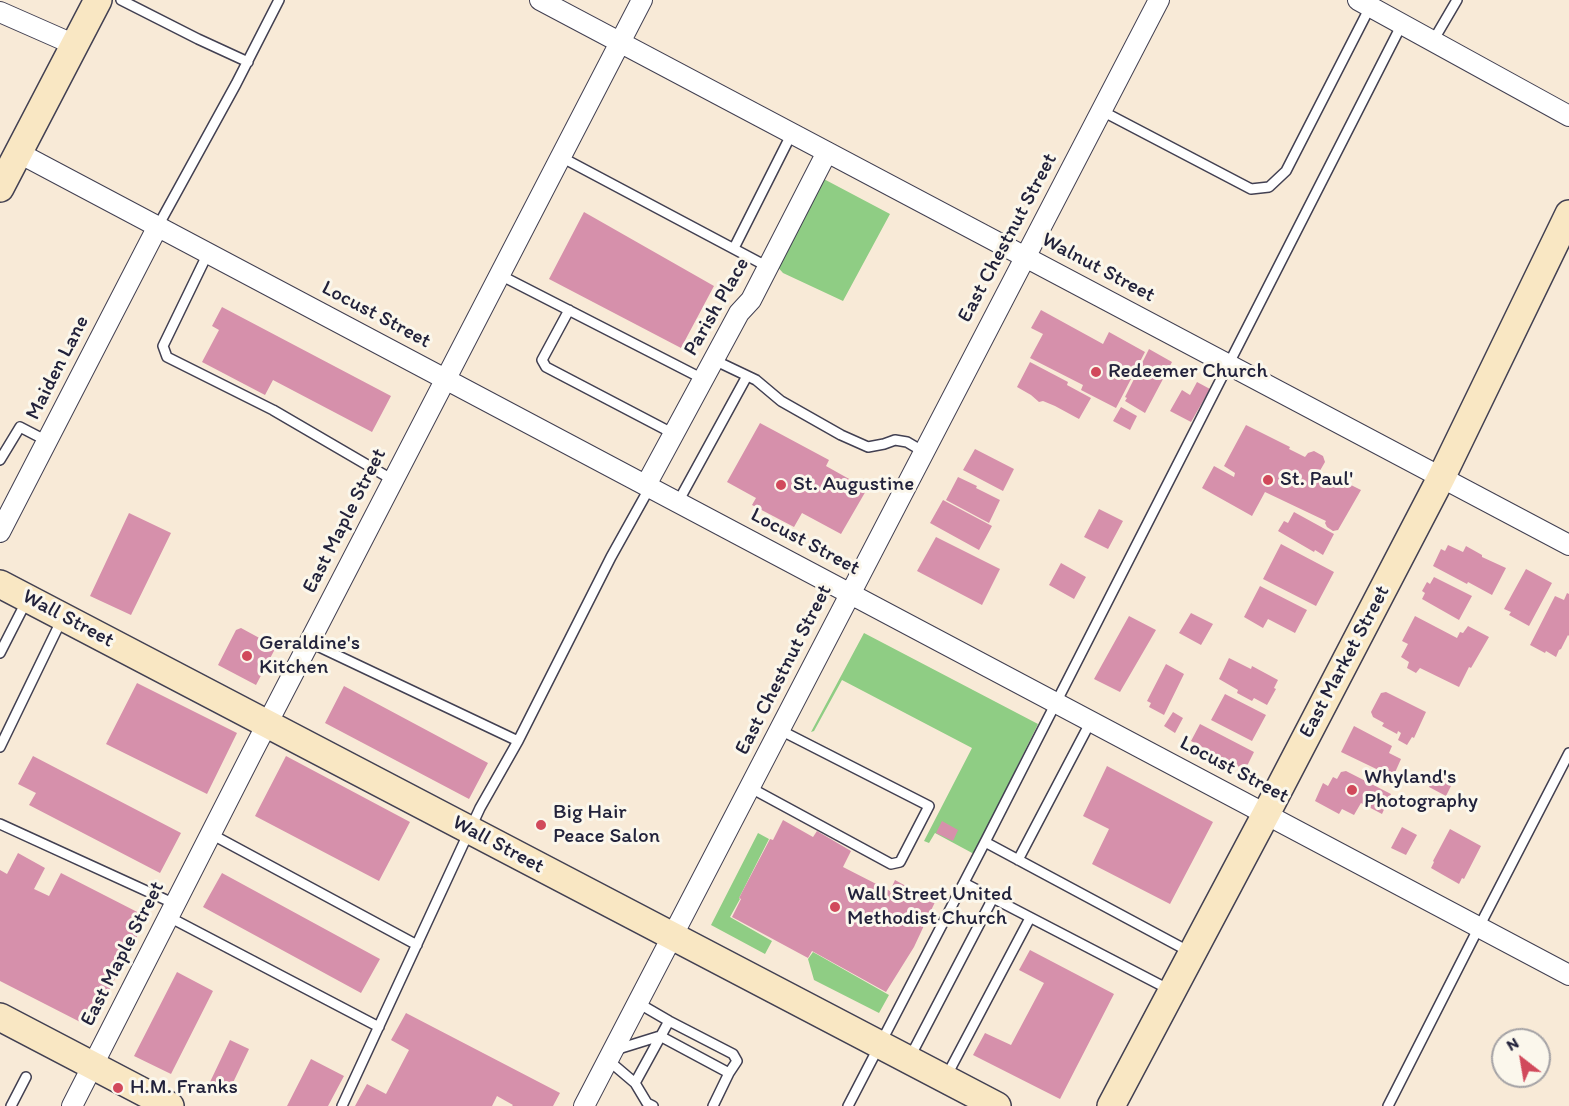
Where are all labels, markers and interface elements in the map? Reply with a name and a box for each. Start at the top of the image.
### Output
street label: East Chestnut Street [953,149,1063,327]
street label: Walnut Street [1037,228,1159,308]
street label: Parish Place [679,253,755,361]
street label: Locust Street [317,276,435,354]
street label: Maiden Lane [21,312,95,424]
place label: Redeemer Church [1108,359,1268,385]
marker: Redeemer Church [1089,365,1103,379]
street label: East Maple Street [298,444,392,598]
place label: St. Paul' [1280,467,1353,493]
place label: St. Augustine [793,472,914,498]
marker: St. Paul' [1261,473,1275,487]
marker: St. Augustine [774,478,788,492]
street label: Locust Street [746,503,864,581]
street label: East Chestnut Street [730,581,838,759]
street label: East Market Street [1294,581,1396,743]
street label: Wall Street [18,584,118,654]
place label: Geraldine's Kitchen [259,631,360,681]
marker: Geraldine's Kitchen [240,649,254,663]
street label: Locust Street [1175,731,1293,809]
place label: Whyland's Photography [1364,765,1478,815]
marker: Whyland's Photography [1345,783,1359,797]
place label: Big Hair Peace Salon [553,800,660,850]
street label: Wall Street [448,810,548,880]
marker: Big Hair Peace Salon [534,818,548,832]
street label: East Maple Street [76,877,170,1031]
place label: Wall Street United Methodist Church [847,882,1012,932]
marker: Wall Street United Methodist Church [828,900,842,914]
north arrow [1491,1028,1551,1088]
text: N [1503,1033,1522,1055]
place label: H.M. Franks [130,1075,238,1101]
marker: H.M. Franks [111,1081,125,1095]

